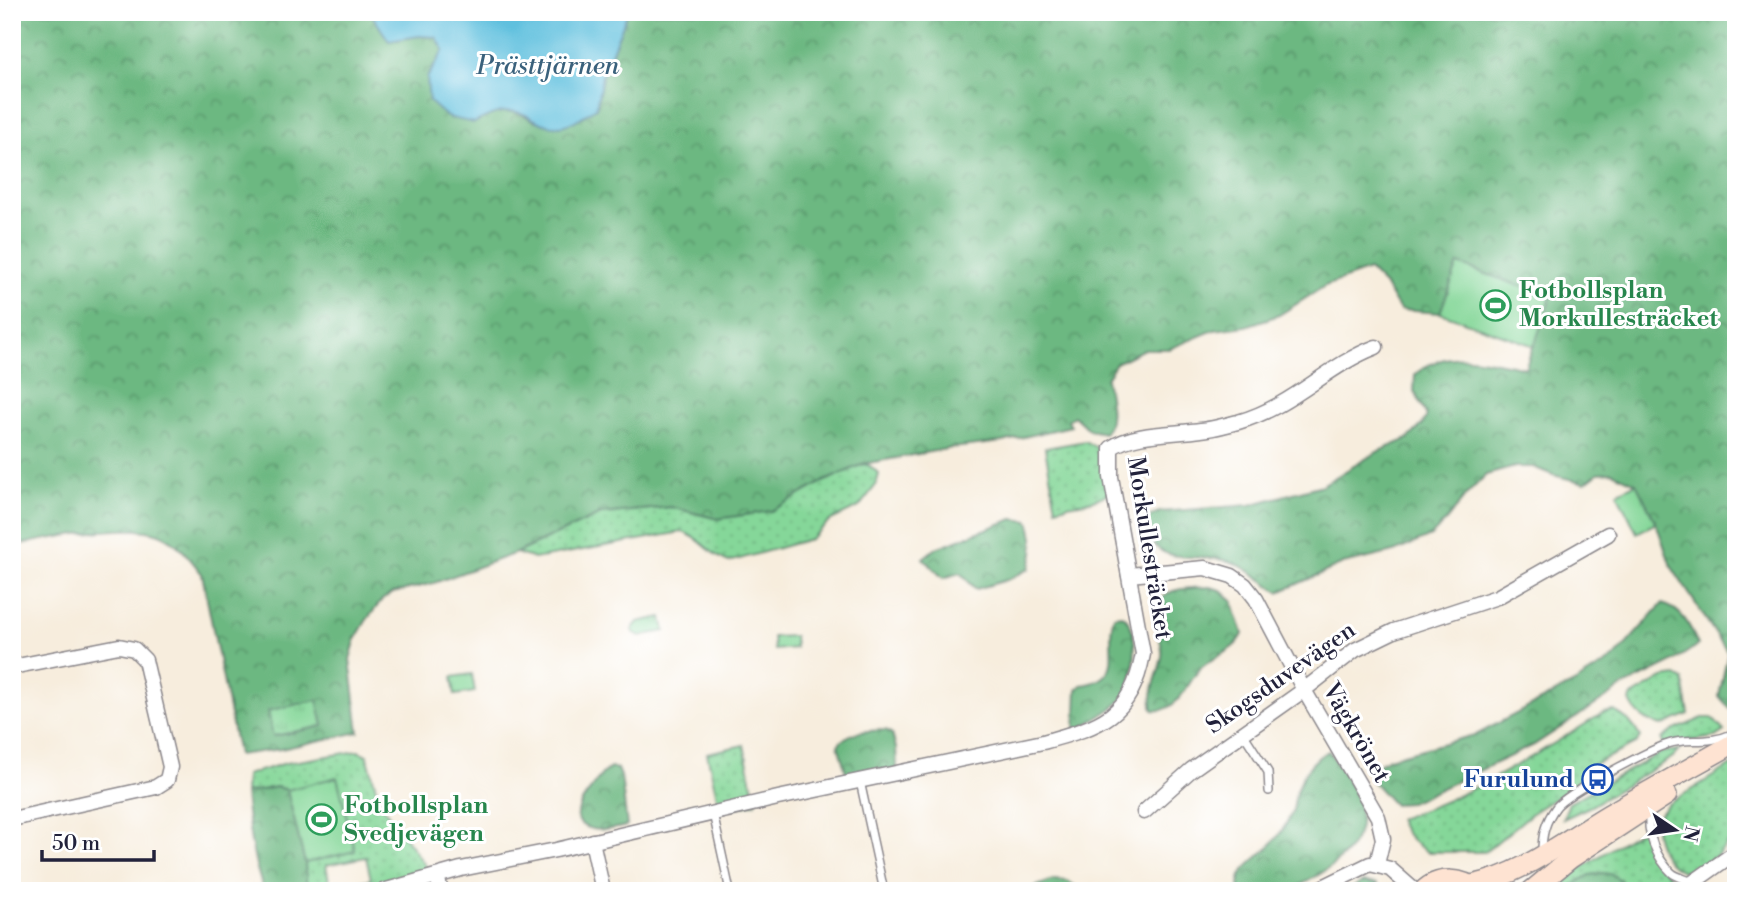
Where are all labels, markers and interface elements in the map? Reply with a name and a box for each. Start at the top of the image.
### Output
water label: Prästtjärnen [476,50,620,82]
place label: Fotbollsplan Morkullesträcket [1519,276,1718,334]
sports icon: Fotbollsplan Morkullesträcket [1479,288,1513,322]
street label: Morkullesträcket [1120,454,1178,642]
street label: Skogsduvevägen [1200,615,1362,741]
street label: Vägkrönet [1315,677,1397,789]
bus stop icon: Furulund [1580,763,1614,797]
place label: Furulund [1463,765,1574,795]
place label: Fotbollsplan Svedjevägen [344,791,489,849]
north arrow [1640,794,1710,864]
sports icon: Fotbollsplan Svedjevägen [304,803,338,837]
scale bar [42,819,154,863]
text: N [1677,824,1704,844]
text: 50 m [52,831,100,857]

